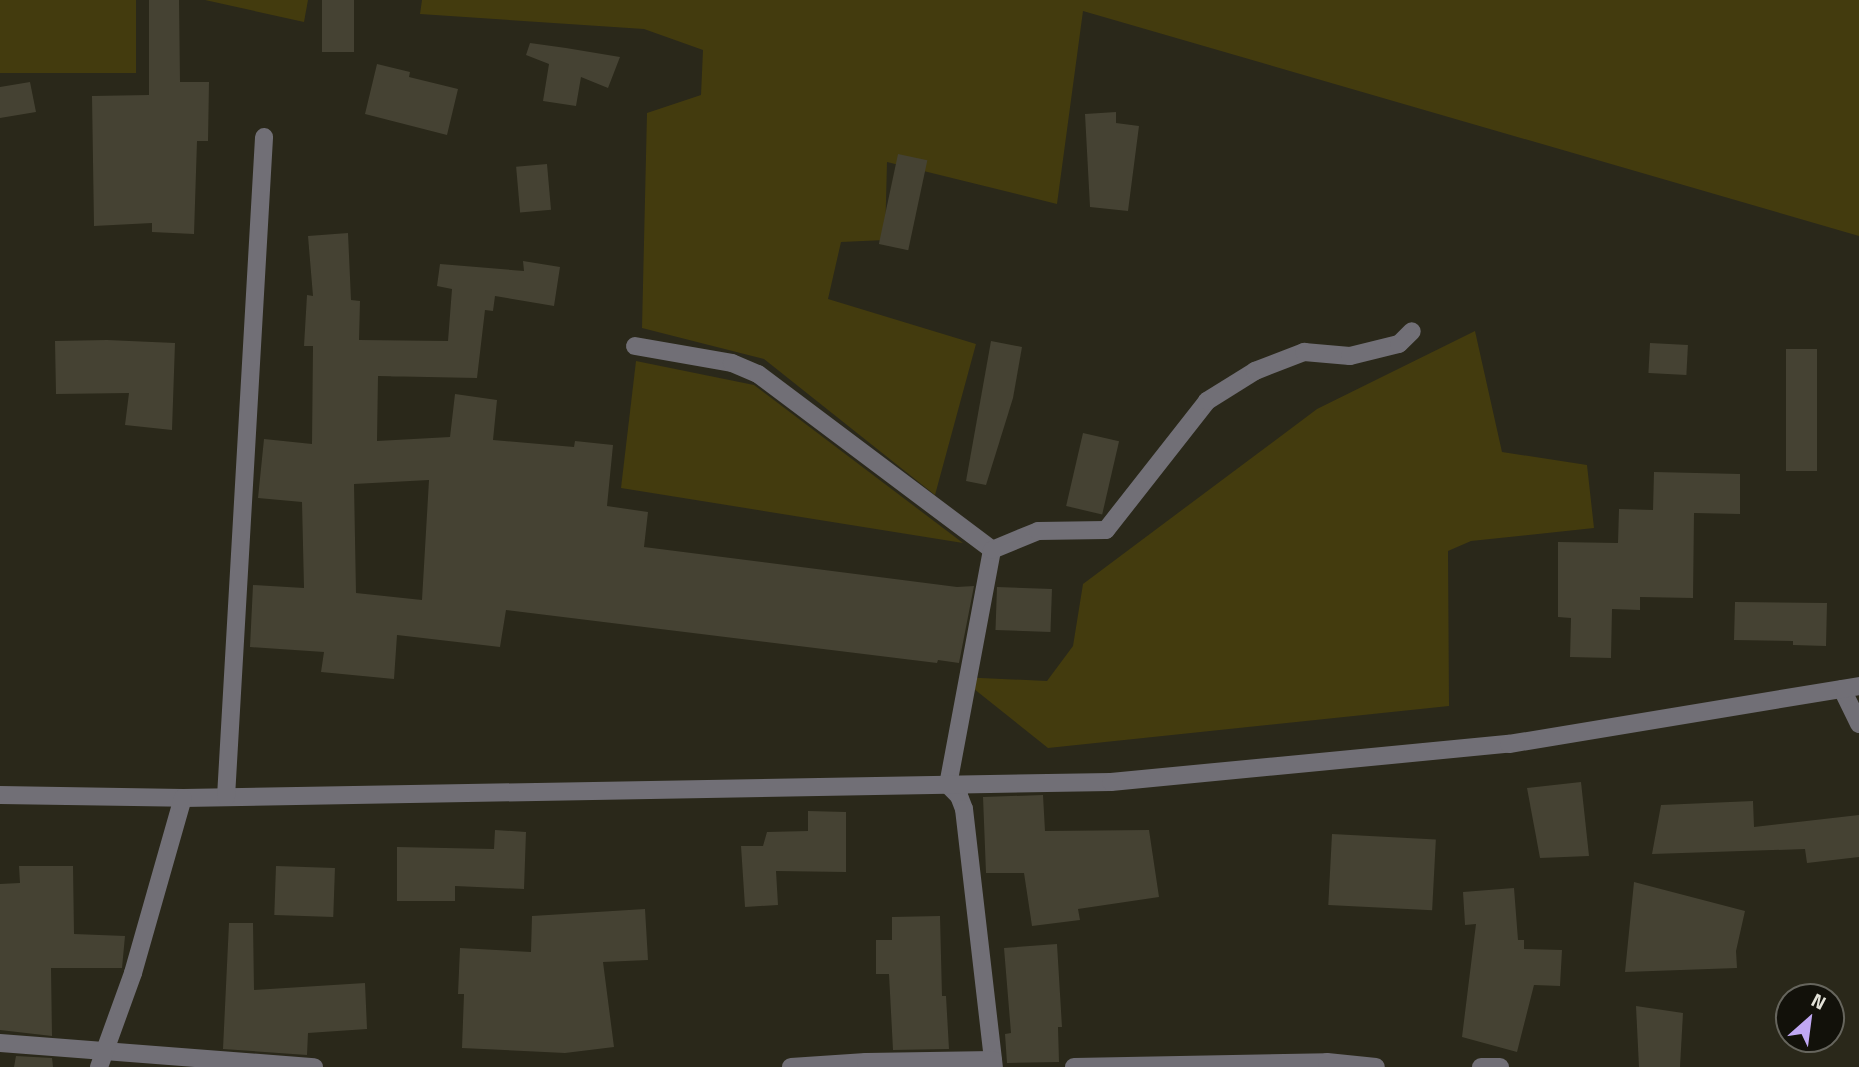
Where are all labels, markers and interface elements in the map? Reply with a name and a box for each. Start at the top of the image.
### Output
north arrow [1775,983,1845,1053]
text: N [1807,985,1832,1017]

